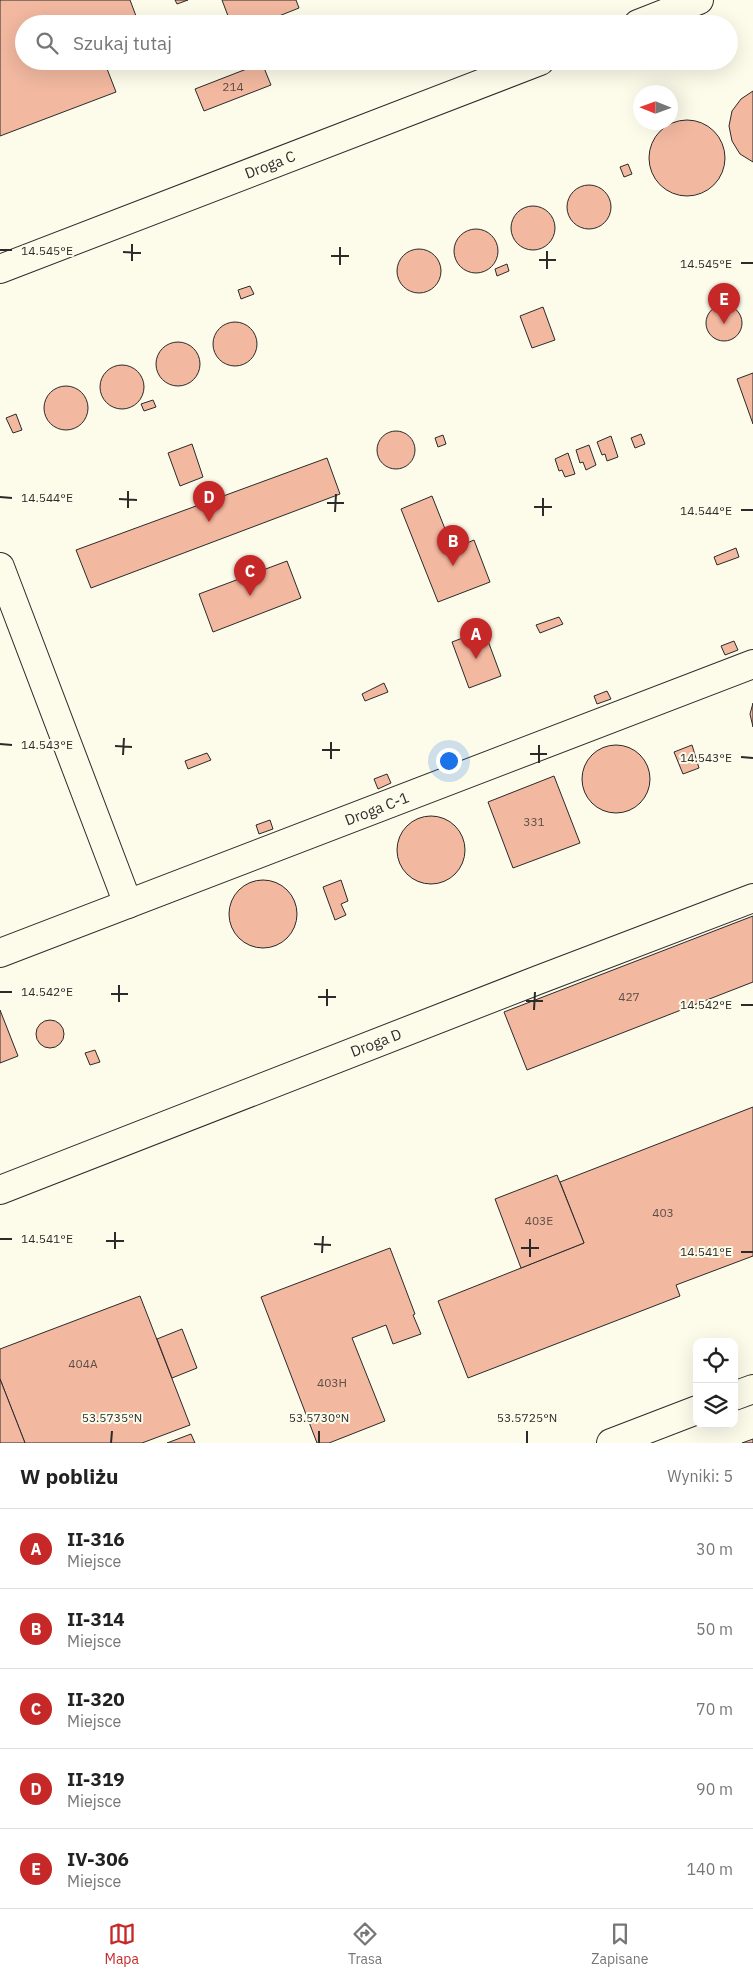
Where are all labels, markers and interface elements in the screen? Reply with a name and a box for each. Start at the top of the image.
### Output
search box [15,15,738,70]
icon: search [33,29,61,57]
text: Szukaj tutaj [73,31,172,55]
house number: 214 [222,79,244,94]
north arrow [633,85,678,130]
street label: Droga C [242,146,298,183]
text: 14.545°E [21,243,73,258]
text: 14.545°E [680,256,732,271]
pin: E [708,283,740,324]
pin: D [193,481,225,522]
text: 14.544°E [21,490,73,505]
text: 14.544°E [680,503,732,518]
pin: B [437,525,469,566]
pin: C [234,555,266,596]
pin: A [460,618,492,659]
text: 14.543°E [21,737,73,752]
your location [436,748,462,774]
text: 14.543°E [680,750,732,765]
street label: Droga C-1 [342,788,412,829]
house number: 331 [523,814,545,829]
text: 14.542°E [21,984,73,999]
house number: 427 [618,989,640,1004]
text: 14.542°E [680,997,732,1012]
street label: Droga D [347,1024,404,1061]
house number: 403 [652,1205,674,1220]
house number: 403E [525,1213,553,1228]
text: 14.541°E [21,1231,73,1246]
text: 14.541°E [680,1244,732,1259]
map controls [693,1338,738,1428]
button: locate [693,1338,738,1383]
house number: 404A [68,1356,98,1371]
house number: 403H [317,1375,347,1390]
button: layers [693,1383,738,1428]
text: 53.5735°N [82,1410,142,1425]
text: 53.5730°N [289,1410,349,1425]
text: 53.5725°N [497,1410,557,1425]
text: W pobliżu [20,1462,119,1490]
text: Wyniki: 5 [667,1466,733,1486]
text: II-316 [67,1527,125,1551]
text: A [31,1539,41,1559]
text: 30 m [696,1539,733,1559]
text: Miejsce [67,1551,121,1571]
text: II-314 [67,1607,125,1631]
text: B [31,1619,41,1639]
text: 50 m [696,1619,733,1639]
text: Miejsce [67,1631,121,1651]
text: II-320 [67,1687,125,1711]
text: C [31,1699,41,1719]
text: 70 m [696,1699,733,1719]
text: Miejsce [67,1711,121,1731]
text: II-319 [67,1767,125,1791]
text: D [30,1779,42,1799]
text: 90 m [696,1779,733,1799]
text: Miejsce [67,1791,121,1811]
text: IV-306 [67,1847,129,1871]
text: E [31,1859,41,1879]
text: 140 m [686,1859,733,1879]
text: Miejsce [67,1871,121,1891]
tab: Mapa [105,1920,139,1968]
tab: Trasa [348,1920,382,1968]
tab: Zapisane [591,1920,648,1968]

